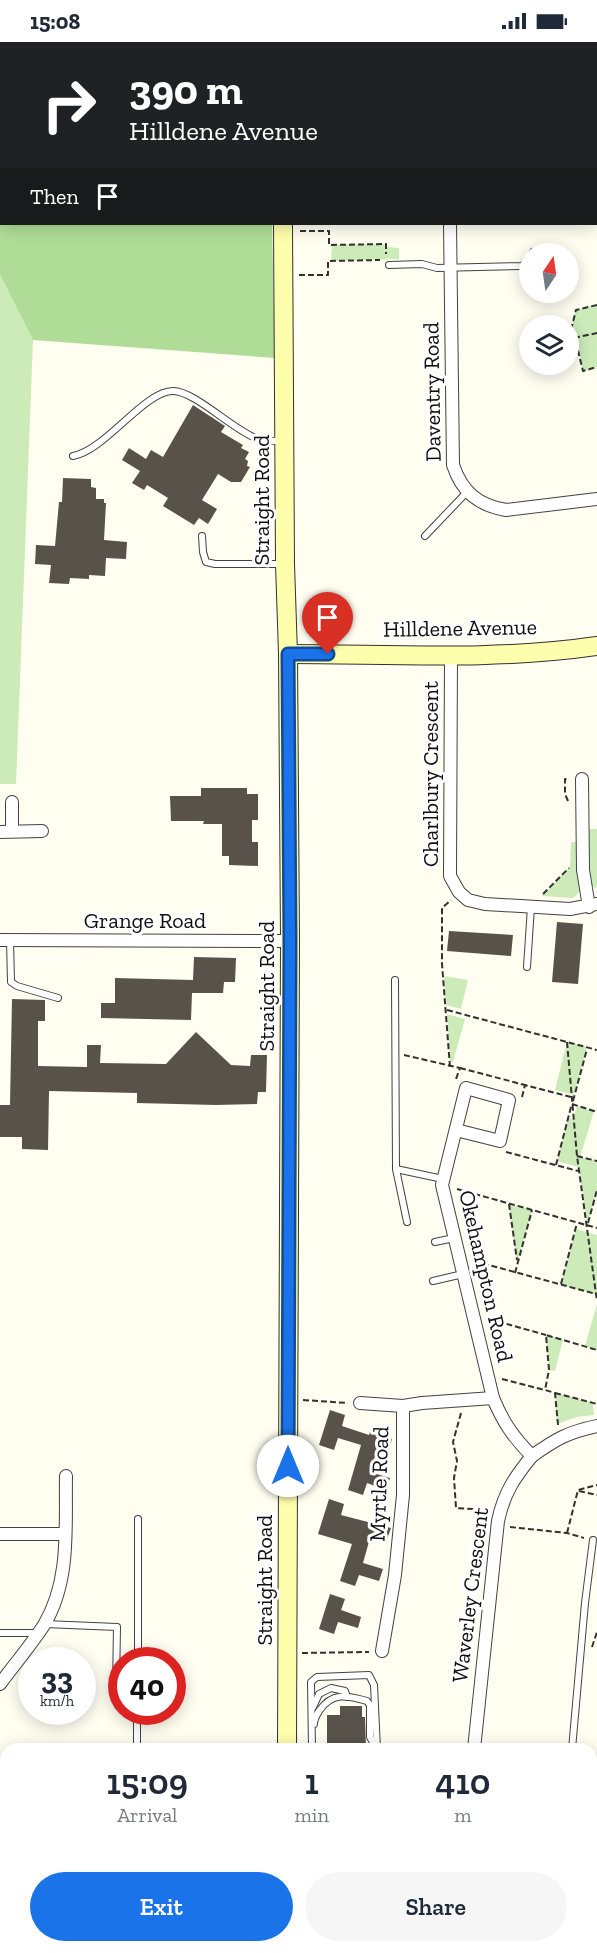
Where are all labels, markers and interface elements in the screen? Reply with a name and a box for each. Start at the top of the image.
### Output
text: 15:08 [30,8,80,35]
text: 390 m [129,64,243,115]
icon: right [30,66,108,144]
text: Hilldene Avenue [129,115,318,147]
icon: arrive [91,180,124,213]
text: Then [30,183,79,210]
north arrow [519,243,579,303]
map controls [519,243,579,375]
button: layers [519,315,579,375]
street label: Daventry Road [417,322,447,462]
street label: Straight Road [248,435,275,565]
pin [302,592,353,654]
icon: arrive [311,601,344,634]
street label: Hilldene Avenue [383,613,537,643]
street label: Charlbury Crescent [417,680,444,867]
street label: Grange Road [84,907,206,934]
street label: Straight Road [253,921,280,1051]
street label: Okehampton Road [453,1187,519,1365]
street label: Myrtle Road [363,1426,395,1542]
position arrow [256,1434,320,1498]
street label: Waverley Crescent [446,1505,494,1684]
street label: Straight Road [251,1515,278,1645]
speed limit sign: 40 [108,1647,186,1725]
text: 33 [41,1661,73,1697]
text: km/h [40,1692,74,1710]
text: 15:09 [107,1760,188,1803]
text: 1 [305,1760,319,1803]
text: 410 [435,1760,490,1803]
text: Arrival [117,1803,177,1827]
text: min [295,1803,329,1827]
text: m [454,1803,472,1827]
button: Exit [30,1872,293,1941]
button: Share [305,1872,567,1941]

